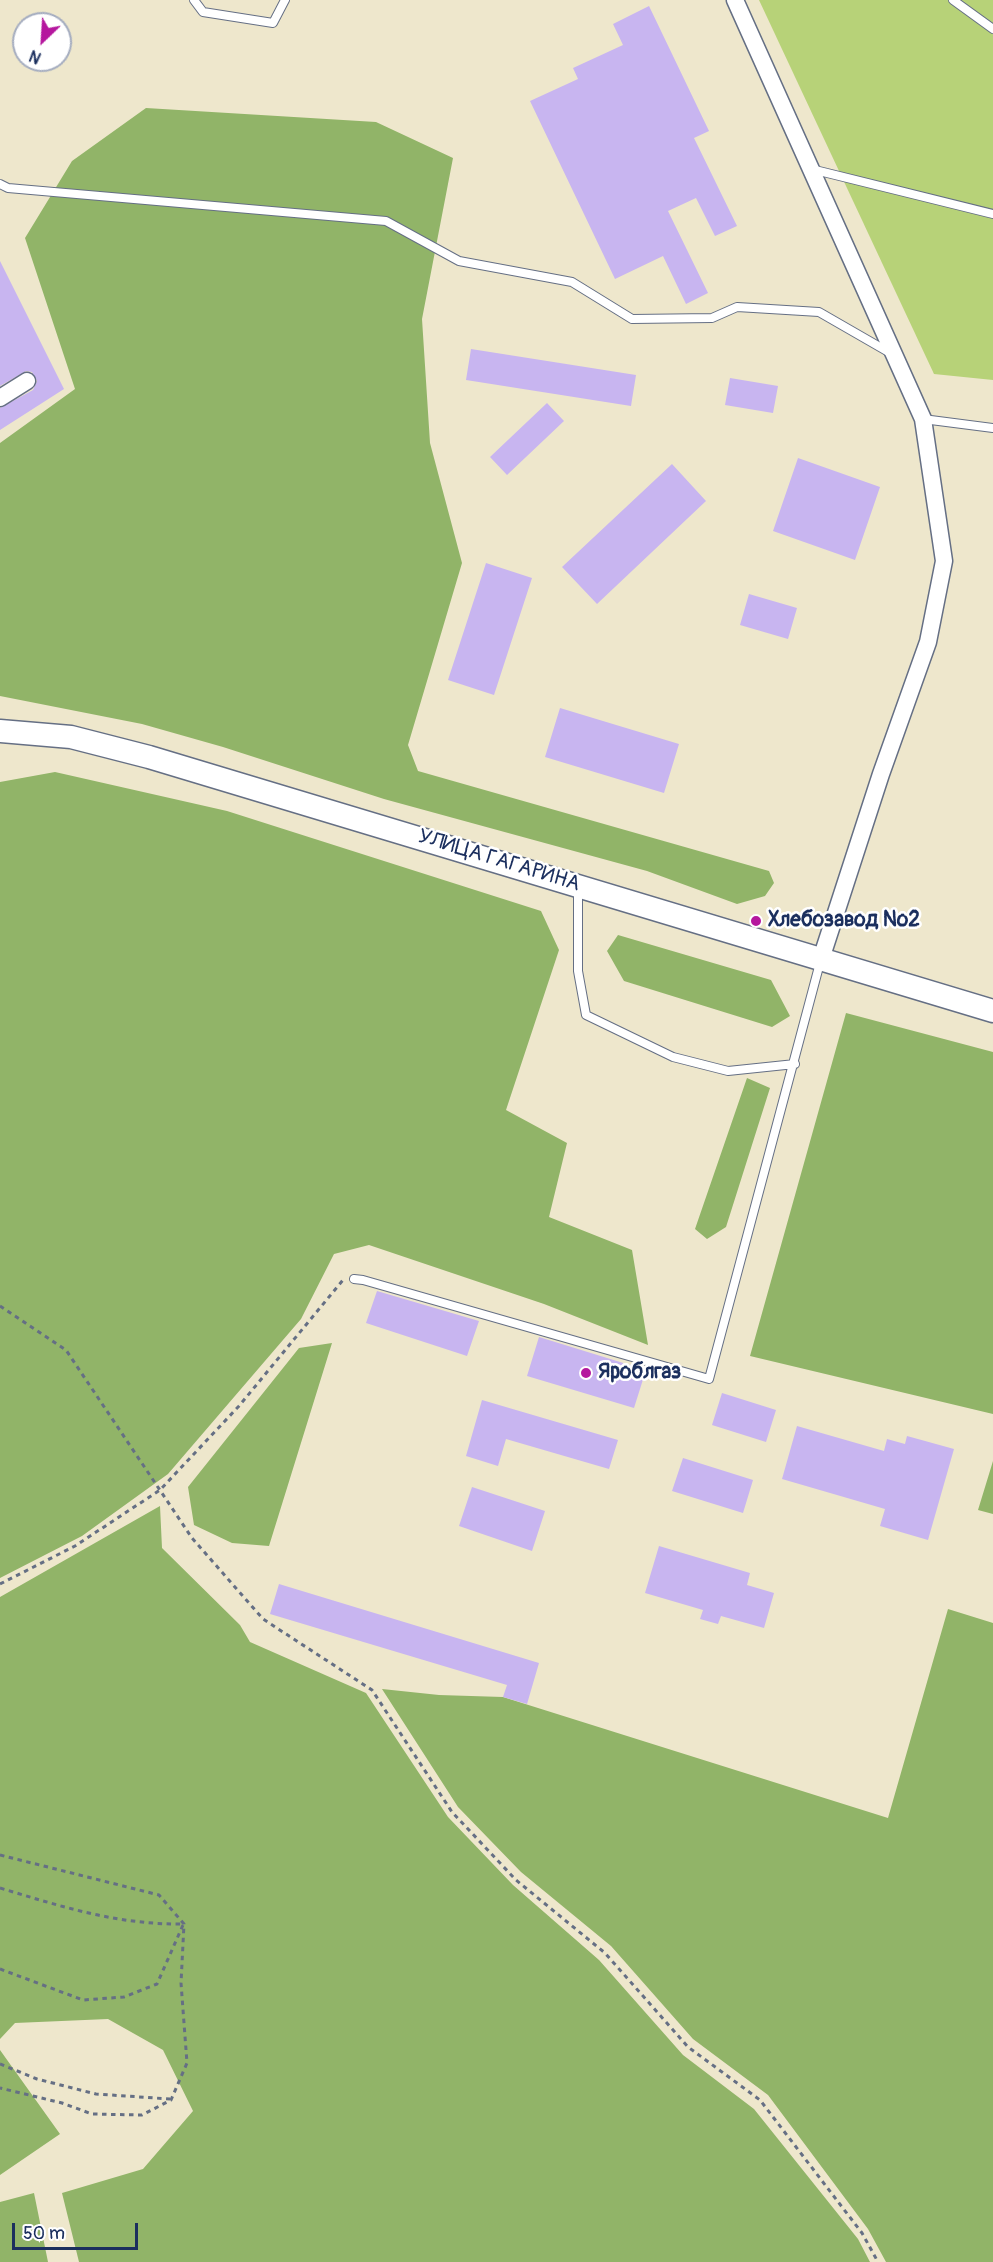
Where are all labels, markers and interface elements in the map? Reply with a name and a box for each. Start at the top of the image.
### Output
north arrow [12,12,72,72]
text: N [26,45,44,68]
street label: УЛИЦА ГАГАРИНА [415,824,583,898]
place label: Хлебозавод №2 [768,908,920,934]
marker: Хлебозавод №2 [749,914,763,928]
place label: Яроблгаз [598,1360,681,1386]
marker: Яроблгаз [579,1366,593,1380]
scale bar [15,2211,141,2249]
text: 50 m [23,2222,65,2245]

